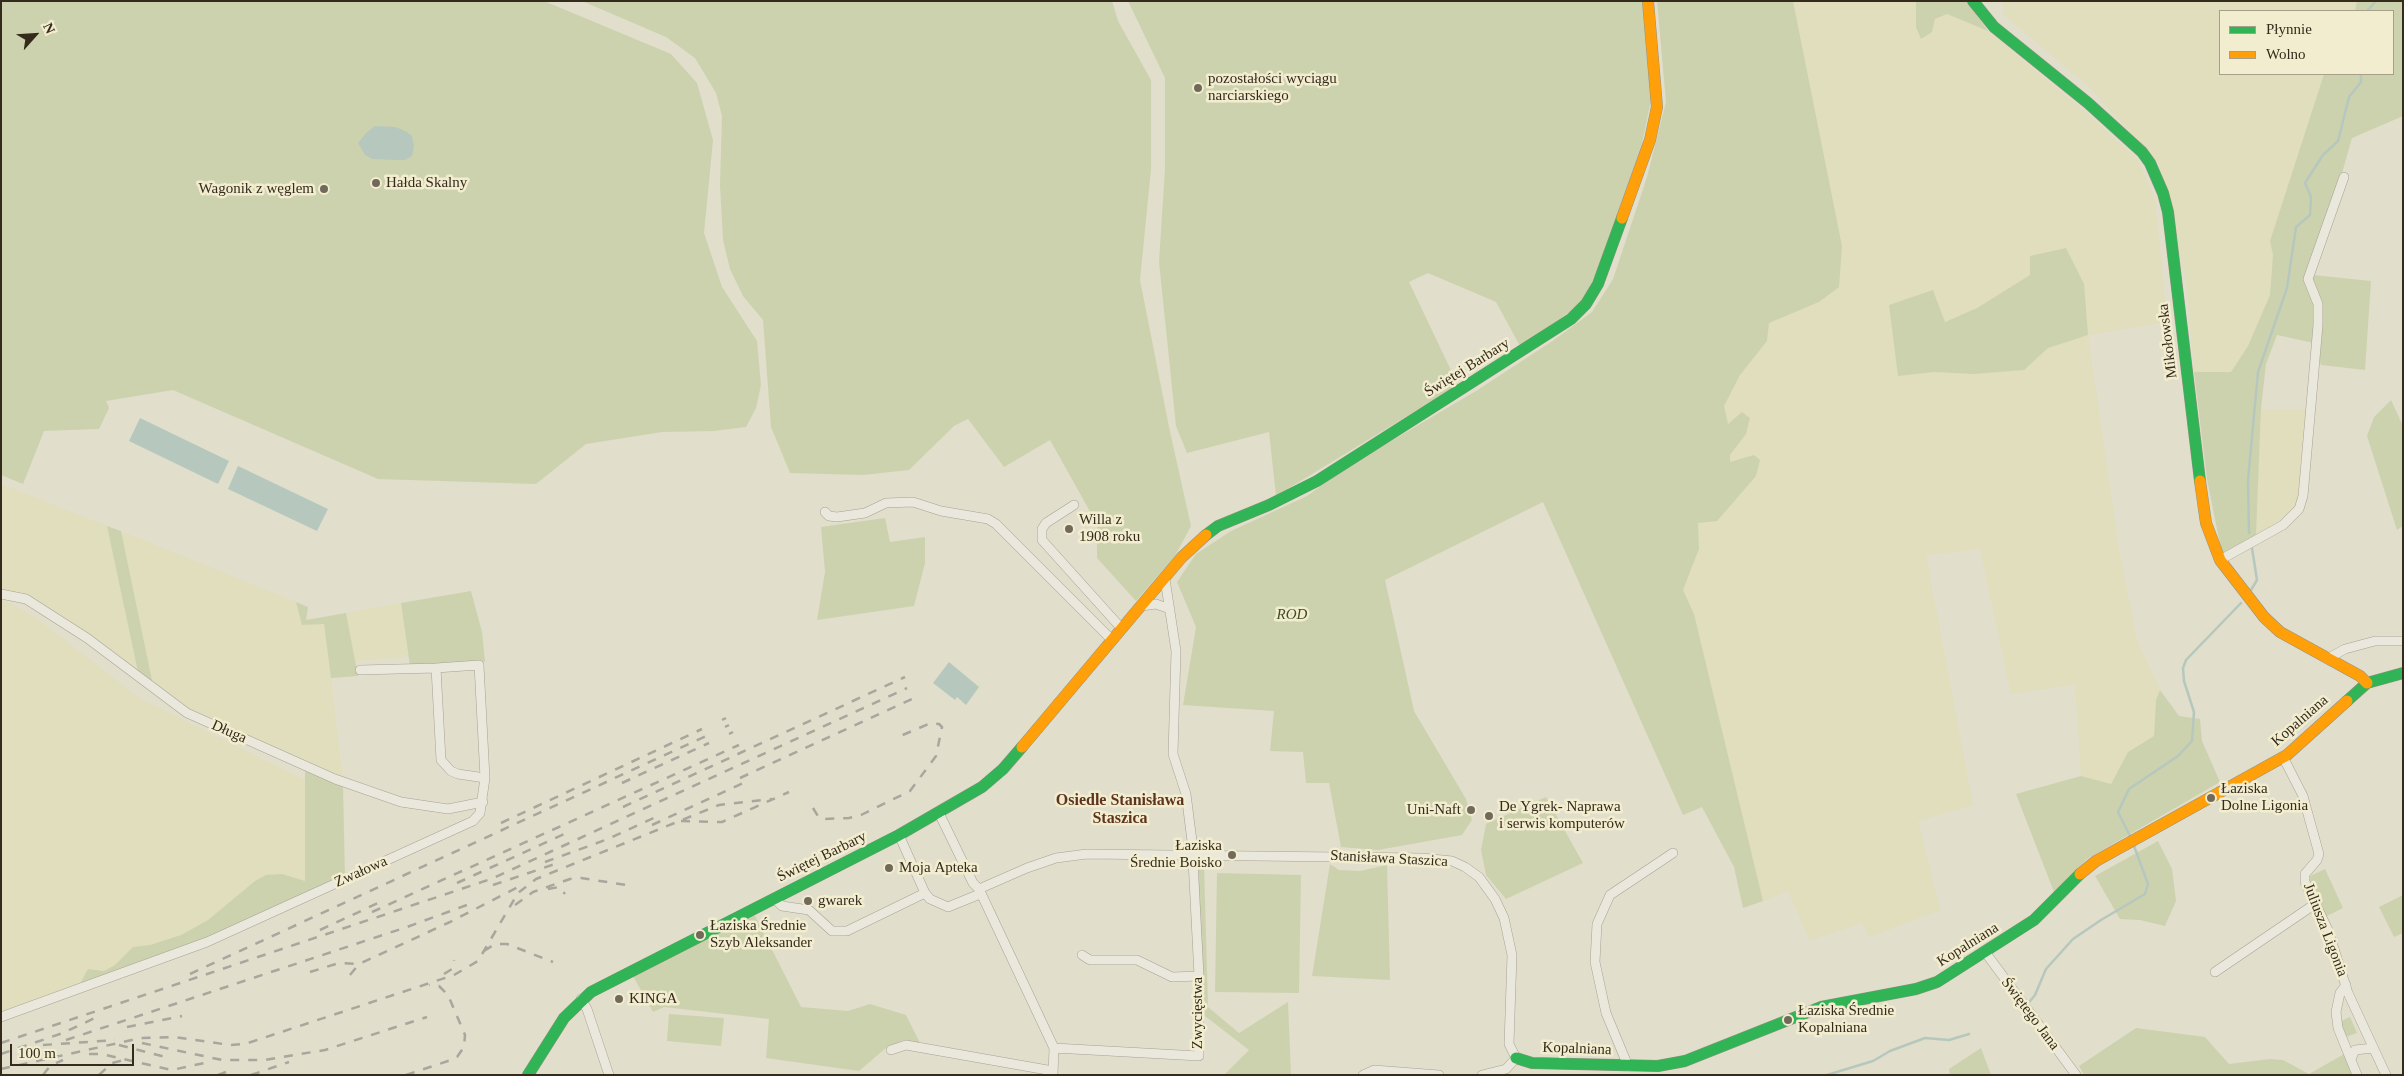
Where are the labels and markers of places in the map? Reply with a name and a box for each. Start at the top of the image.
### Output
place label: pozostałości wyciągu narciarskiego [1208,70,1337,105]
marker: pozostałości wyciągu narciarskiego [1192,82,1204,94]
place label: Hałda Skalny [386,174,467,192]
marker: Hałda Skalny [370,177,382,189]
place label: Wagonik z węglem [199,180,314,198]
marker: Wagonik z węglem [318,183,330,195]
place label: Willa z 1908 roku [1079,511,1140,546]
marker: Willa z 1908 roku [1063,523,1075,535]
place label: Łaziska Dolne Ligonia [2221,780,2308,815]
marker: Łaziska Dolne Ligonia [2205,792,2217,804]
place label: De Ygrek- Naprawa i serwis komputerów [1499,798,1625,833]
place label: Uni-Naft [1407,801,1461,819]
marker: Uni-Naft [1465,804,1477,816]
marker: De Ygrek- Naprawa i serwis komputerów [1483,810,1495,822]
place label: Łaziska Średnie Boisko [1130,837,1222,872]
marker: Łaziska Średnie Boisko [1226,849,1238,861]
place label: Moja Apteka [899,859,978,877]
marker: Moja Apteka [883,862,895,874]
place label: gwarek [818,892,862,910]
marker: gwarek [802,895,814,907]
place label: Łaziska Średnie Szyb Aleksander [710,917,812,952]
marker: Łaziska Średnie Szyb Aleksander [694,929,706,941]
place label: KINGA [629,990,677,1008]
marker: KINGA [613,993,625,1005]
place label: Łaziska Średnie Kopalniana [1798,1002,1894,1037]
marker: Łaziska Średnie Kopalniana [1782,1014,1794,1026]

